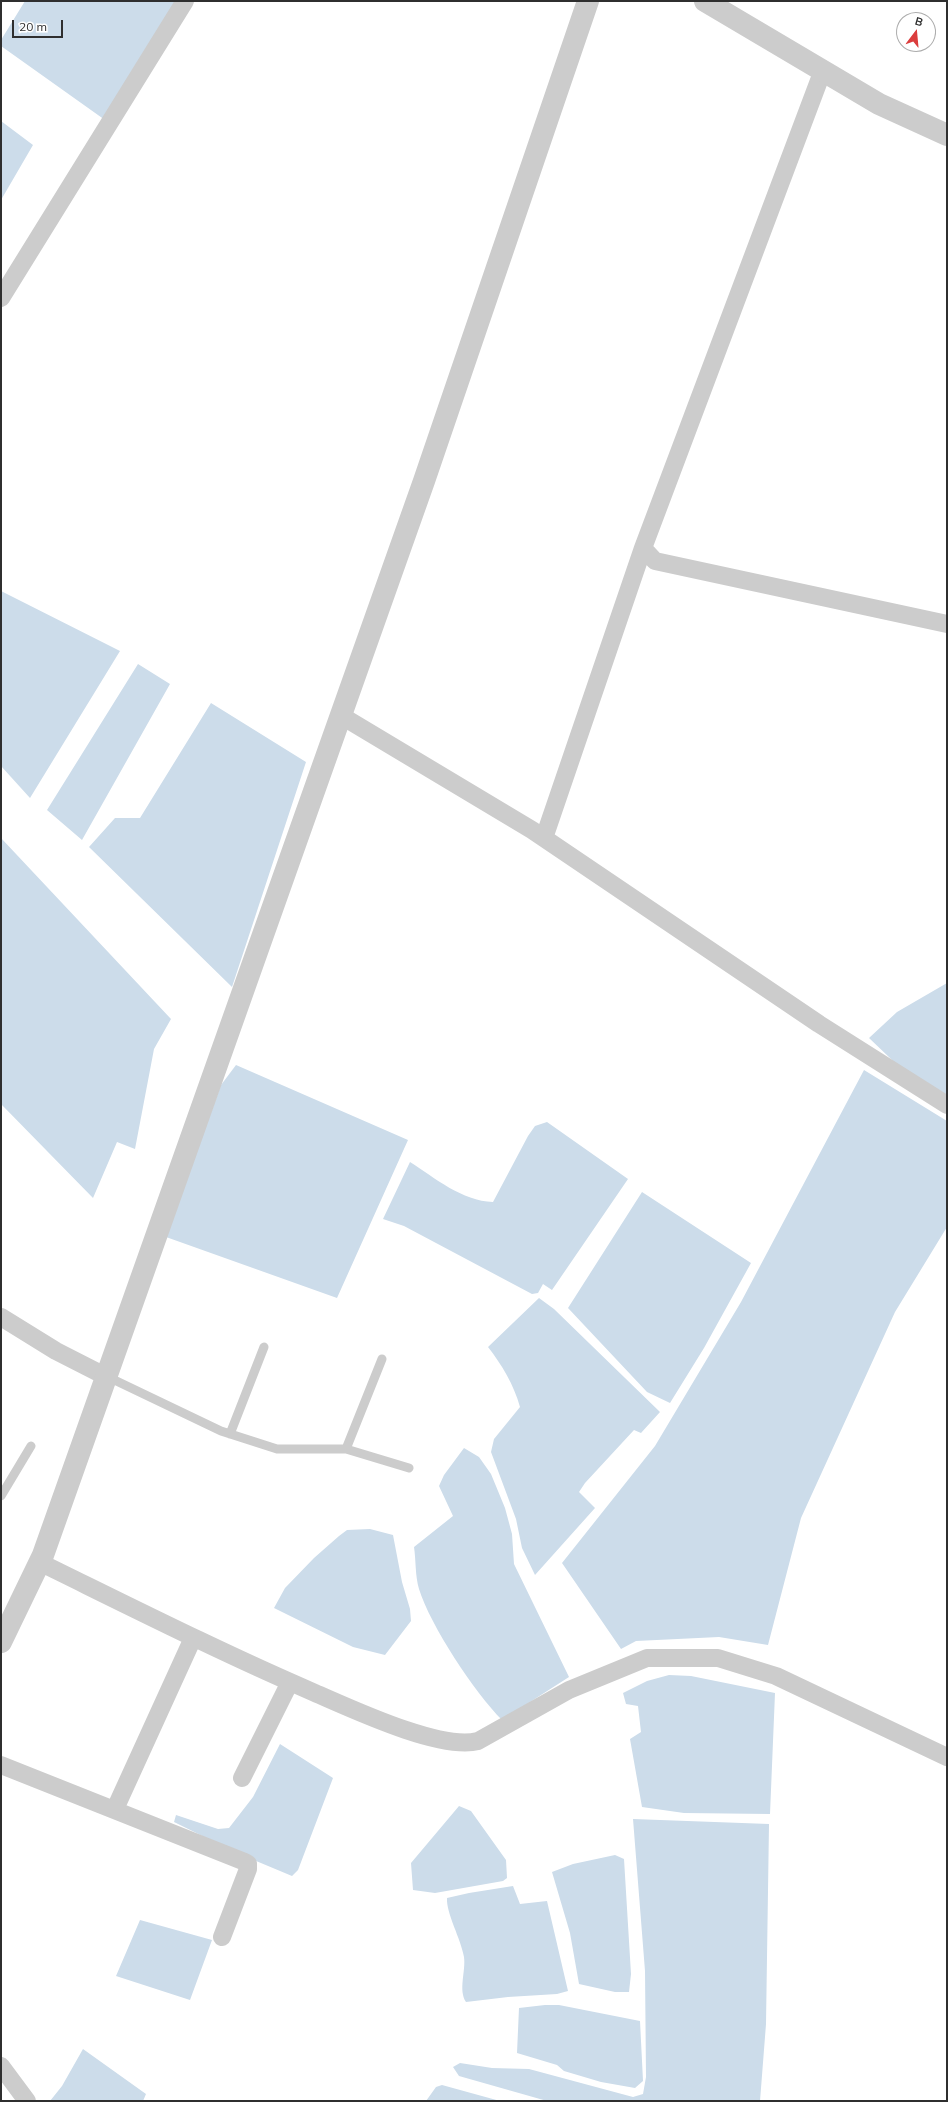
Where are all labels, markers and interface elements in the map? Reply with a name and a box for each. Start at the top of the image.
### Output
scale bar [14,12,65,38]
north arrow [896,12,936,52]
text: B [913,14,925,29]
text: 20 m [19,19,47,34]

